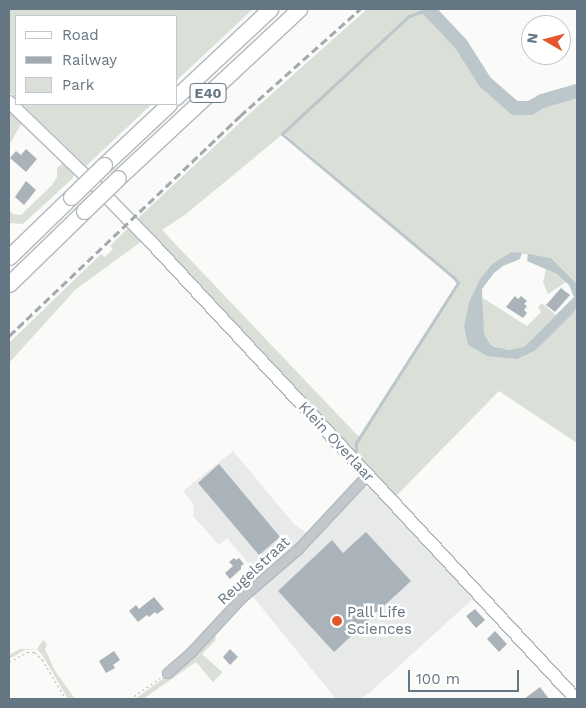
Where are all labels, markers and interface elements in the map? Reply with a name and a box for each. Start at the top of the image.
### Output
legend [15,15,178,105]
north arrow [521,15,571,65]
text: Road [62,26,99,44]
text: N [523,32,541,44]
text: Railway [62,51,117,69]
text: Park [62,76,94,94]
road number: E40 [189,82,227,105]
street label: Klein Overlaar [294,398,378,486]
street label: Reugelstraat [214,533,294,609]
place label: Pall Life Sciences [347,603,412,638]
marker: Pall Life Sciences [331,615,343,627]
scale bar [411,660,522,692]
text: 100 m [416,670,460,688]

